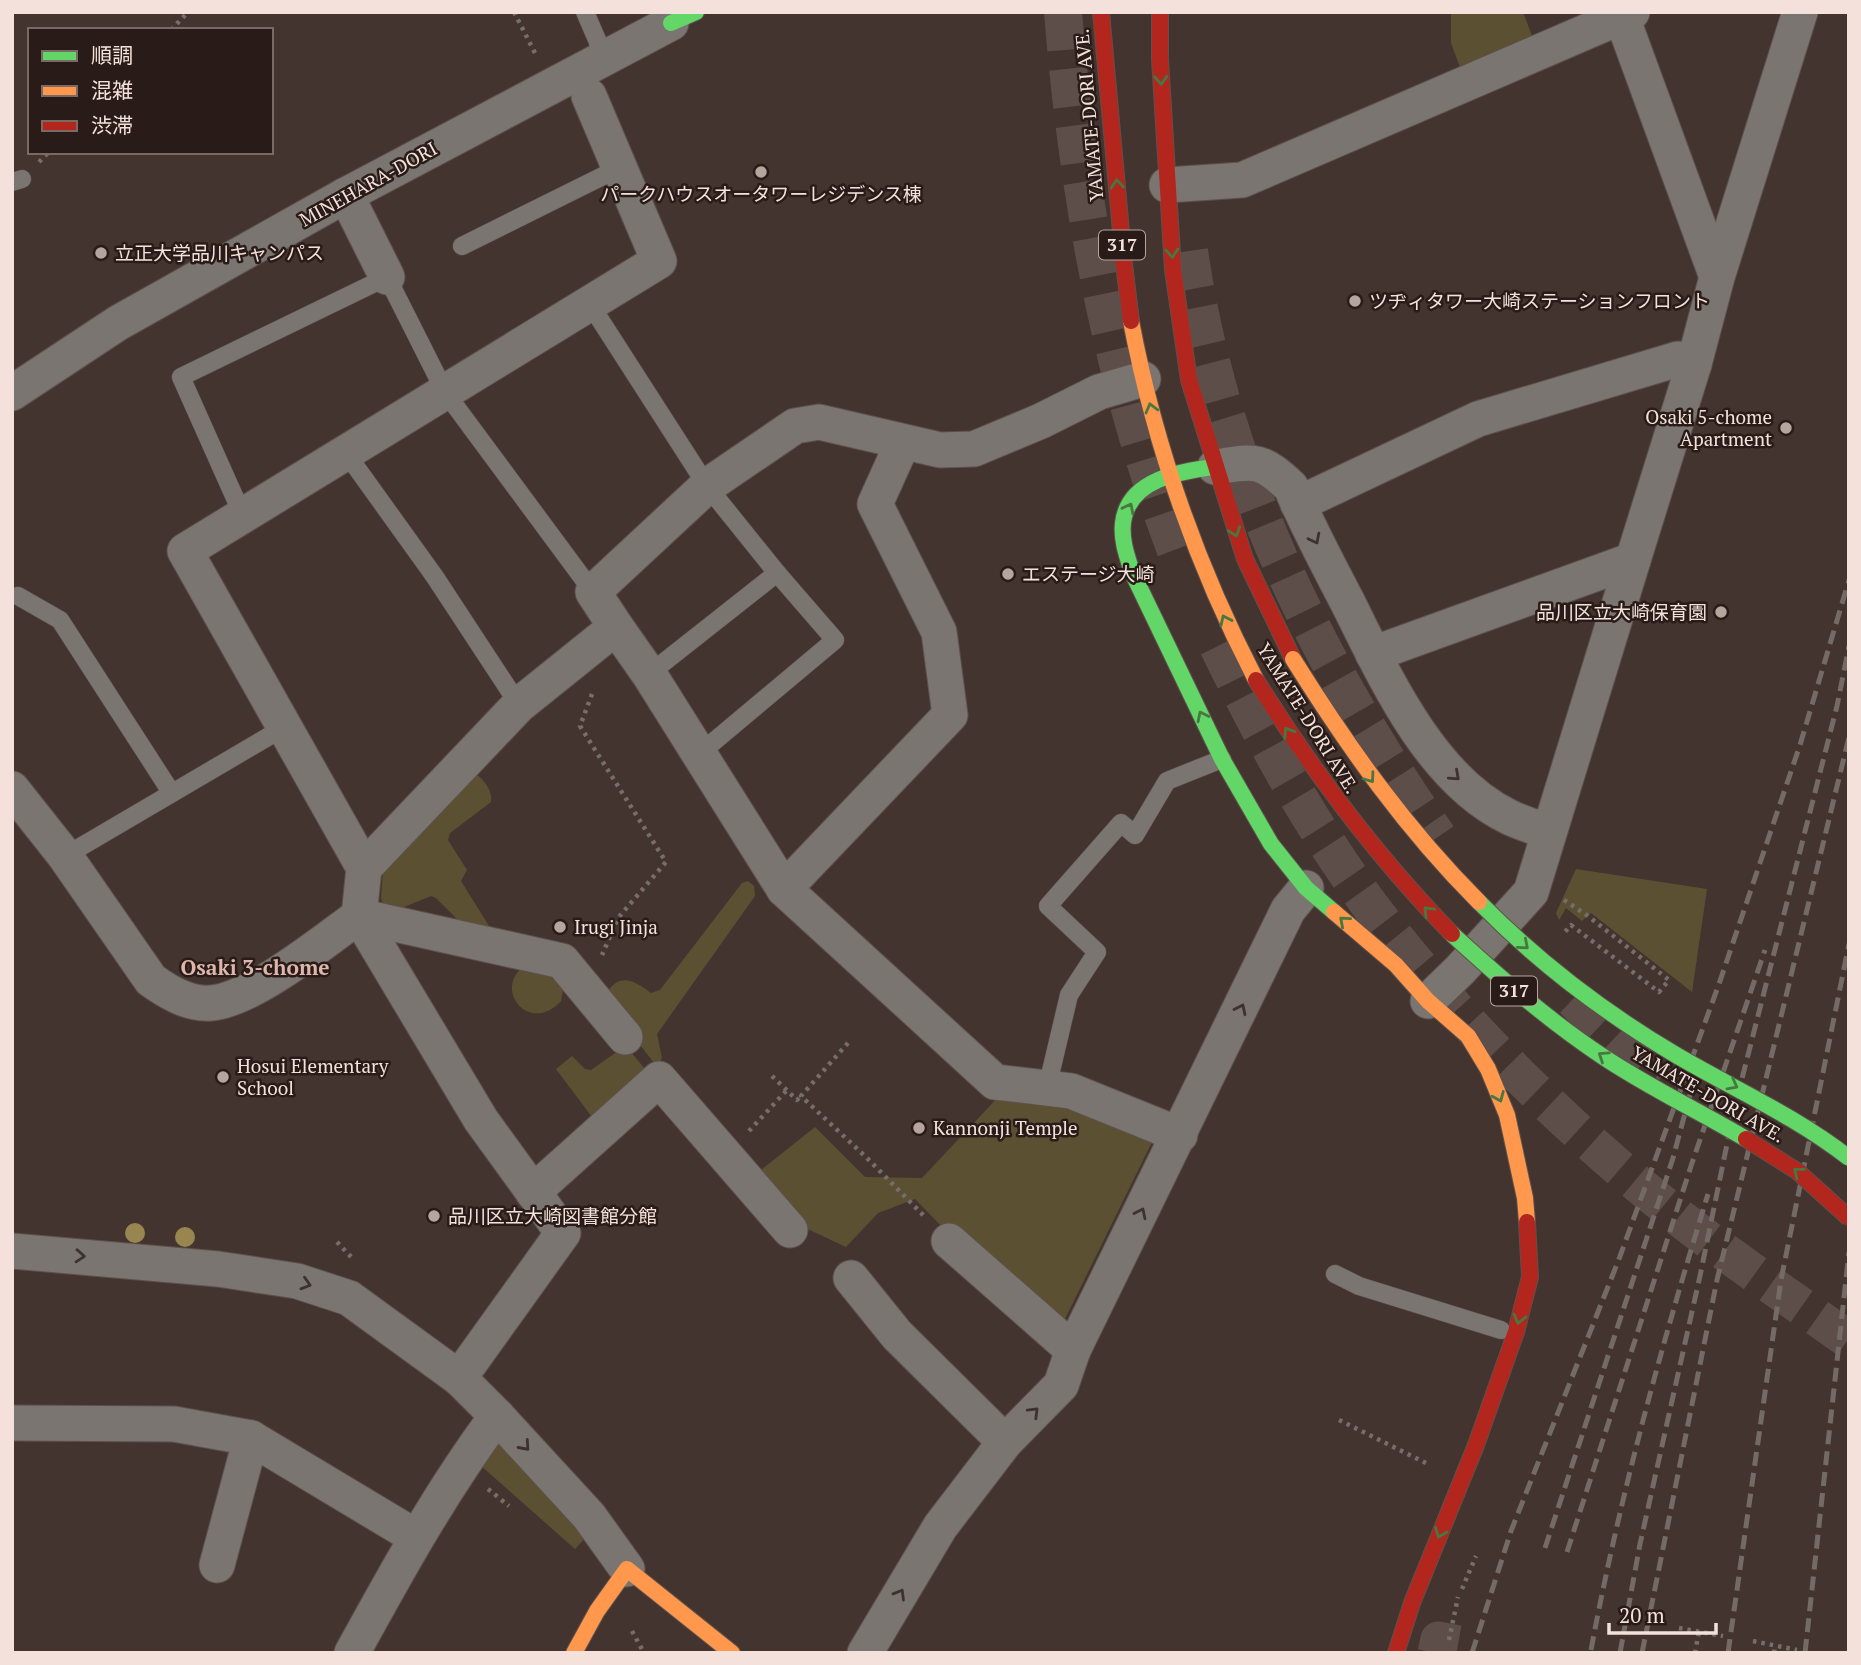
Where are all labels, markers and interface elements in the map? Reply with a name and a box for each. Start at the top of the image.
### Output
legend [28,28,273,154]
street label: YAMATE-DORI AVE. [1069,28,1109,202]
text: 順調 [91,41,133,69]
one-way arrow [1154,75,1169,86]
text: 混雑 [91,76,133,104]
text: 渋滞 [91,111,133,139]
street label: MINEHARA-DORI [295,135,441,232]
marker: パークハウスオータワーレジデンス棟 [753,164,769,180]
one-way arrow [1110,178,1125,189]
place label: パークハウスオータワーレジデンス棟 [600,181,922,206]
road number: 317 [1099,230,1145,260]
place label: 立正大学品川キャンパス [115,240,324,265]
marker: 立正大学品川キャンパス [93,245,109,261]
one-way arrow [1164,248,1179,259]
place label: ツヂィタワー大崎ステーションフロント [1369,288,1710,313]
marker: ツヂィタワー大崎ステーションフロント [1347,293,1363,309]
one-way arrow [1145,402,1159,414]
place label: Osaki 5-chome Apartment [1645,404,1772,451]
marker: Osaki 5-chome Apartment [1778,420,1794,436]
one-way arrow [1121,503,1135,515]
one-way arrow [1227,525,1241,537]
one-way arrow [1307,532,1321,544]
place label: エステージ大崎 [1022,561,1155,586]
marker: エステージ大崎 [1000,566,1016,582]
place label: 品川区立大崎保育園 [1536,599,1707,624]
marker: 品川区立大崎保育園 [1713,604,1729,620]
one-way arrow [1219,615,1233,627]
street label: YAMATE-DORI AVE. [1252,638,1365,798]
one-way arrow [1196,711,1210,724]
one-way arrow [1283,727,1296,740]
one-way arrow [1447,768,1460,780]
one-way arrow [1362,770,1375,783]
one-way arrow [1423,906,1436,919]
place label: Irugi Jinja [574,914,658,939]
one-way arrow [1340,917,1353,929]
marker: Irugi Jinja [552,919,568,935]
one-way arrow [1516,937,1529,950]
district label: Osaki 3-chome [180,953,330,981]
road number: 317 [1491,976,1537,1006]
one-way arrow [1232,1004,1246,1016]
street label: YAMATE-DORI AVE. [1627,1039,1790,1148]
one-way arrow [1597,1051,1610,1064]
place label: Hosui Elementary School [237,1053,389,1100]
marker: Hosui Elementary School [215,1069,231,1085]
one-way arrow [1725,1077,1738,1090]
one-way arrow [1491,1090,1505,1102]
place label: Kannonji Temple [933,1115,1078,1140]
marker: Kannonji Temple [911,1120,927,1136]
one-way arrow [1793,1168,1805,1181]
place label: 品川区立大崎図書館分館 [448,1203,657,1228]
marker: 品川区立大崎図書館分館 [426,1208,442,1224]
one-way arrow [1132,1208,1146,1220]
one-way arrow [75,1248,86,1263]
one-way arrow [300,1275,312,1290]
one-way arrow [1513,1313,1527,1325]
one-way arrow [1026,1407,1039,1420]
one-way arrow [517,1438,529,1451]
one-way arrow [1435,1526,1449,1538]
one-way arrow [891,1589,904,1602]
scale bar [1609,1592,1716,1636]
text: 20 m [1619,1601,1665,1629]

